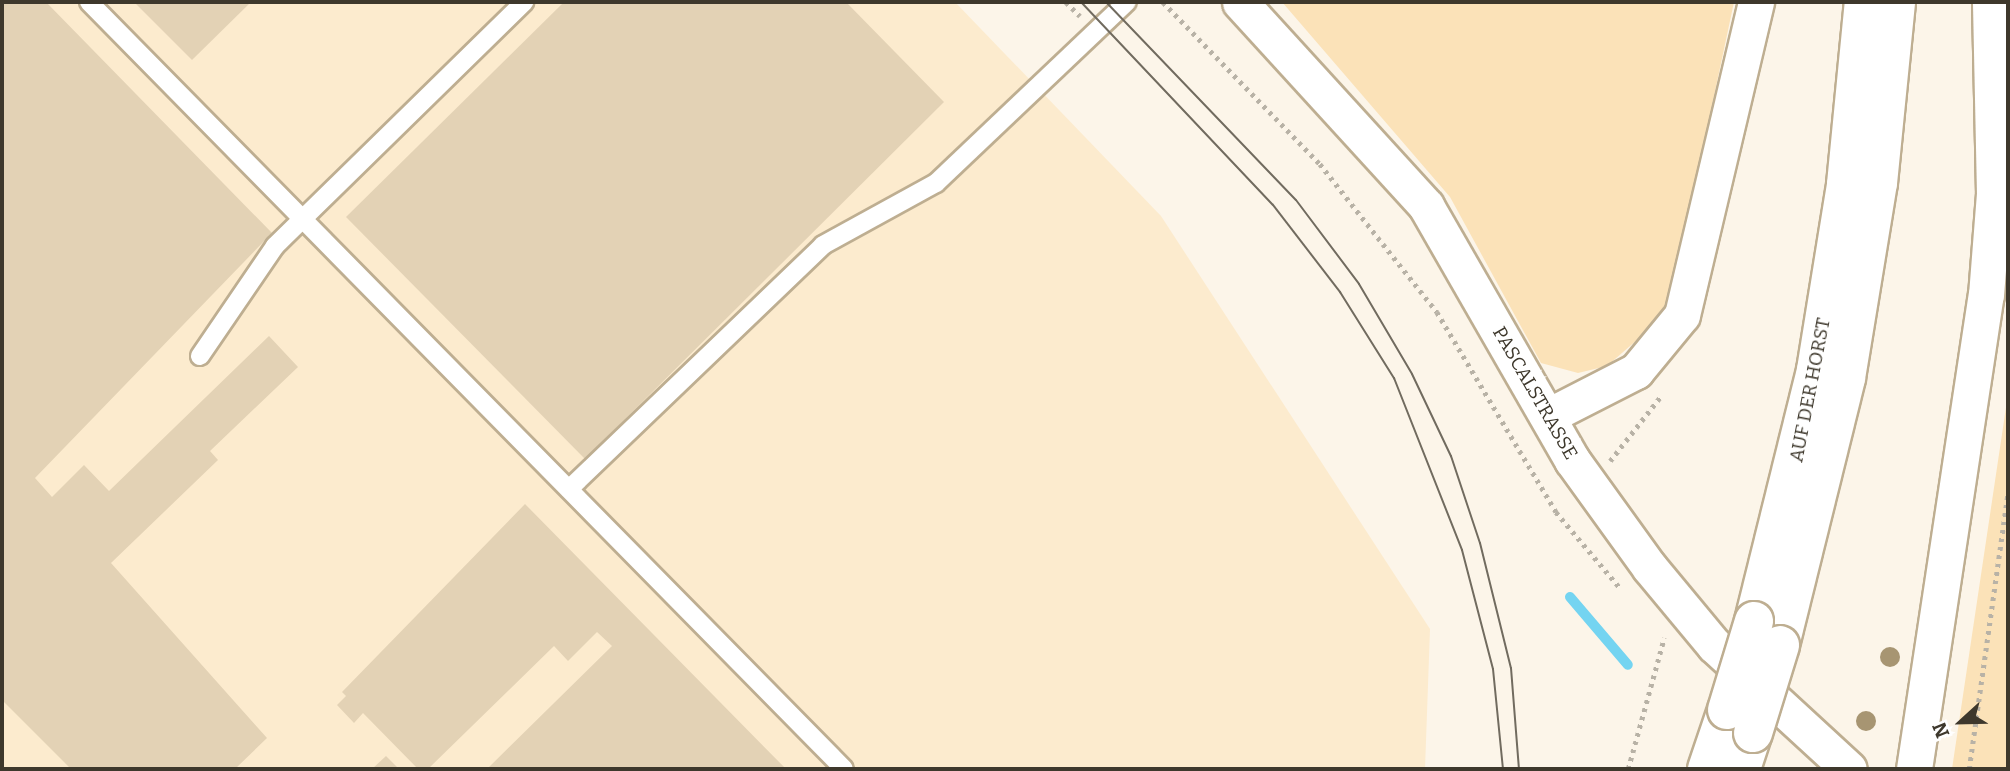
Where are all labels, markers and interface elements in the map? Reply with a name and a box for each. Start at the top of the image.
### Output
street label: AUF DER HORST [1785,316,1835,464]
street label: PASCALSTRASSE [1488,322,1582,464]
north arrow [1926,687,1996,757]
text: N [1928,719,1954,741]

